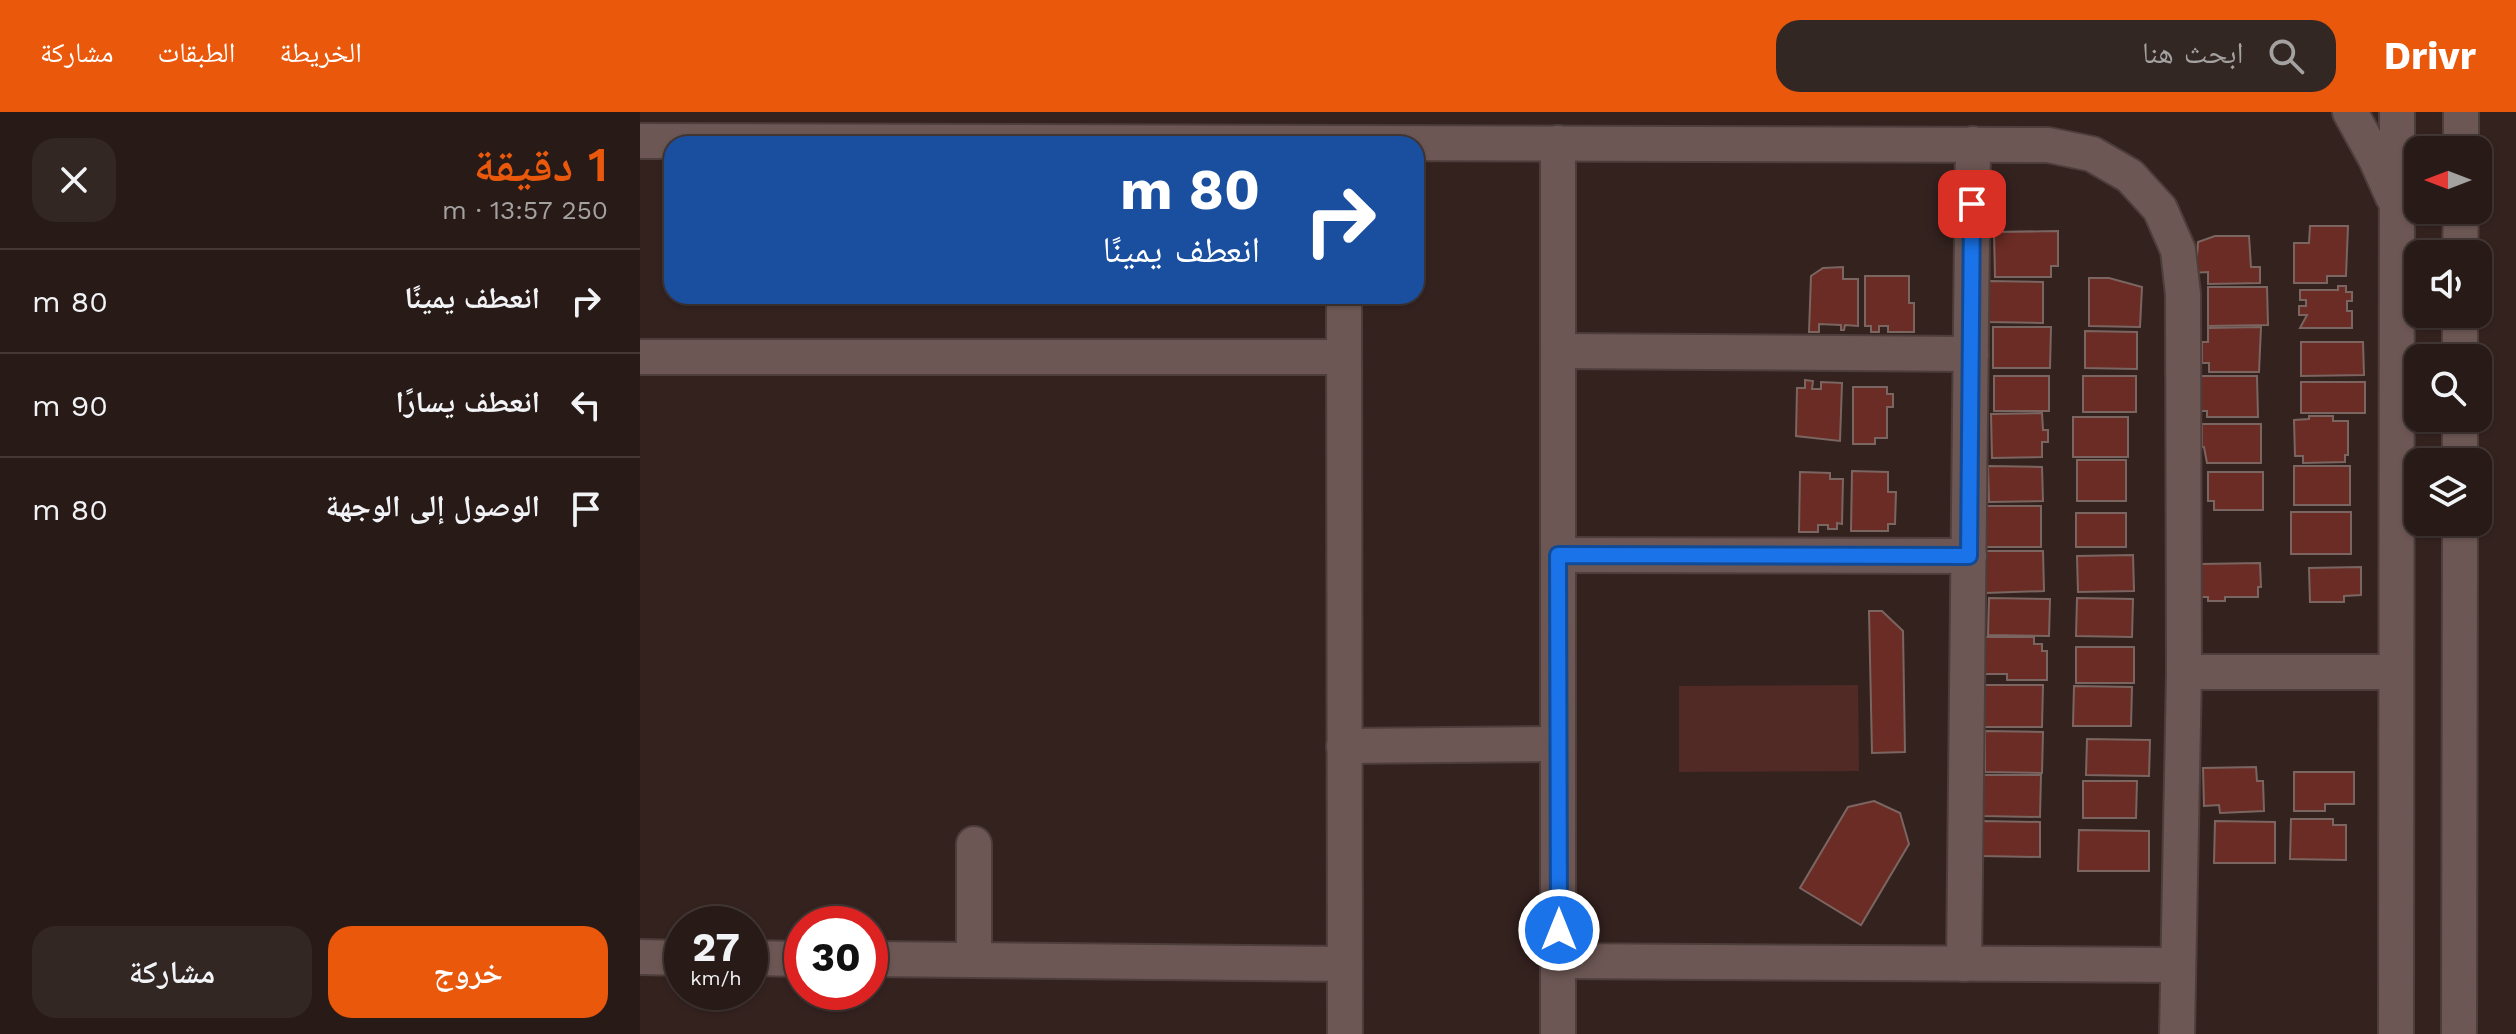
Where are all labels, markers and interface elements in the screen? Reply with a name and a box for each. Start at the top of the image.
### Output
search box [1776,20,2336,92]
icon: search [2264,34,2308,78]
text: Drivr [2384,34,2476,78]
text: ابحث هنا [2142,35,2244,70]
text: مشاركة [40,36,114,69]
text: الطبقات [158,36,235,69]
text: الخريطة [279,36,362,69]
text: 1 دقيقة [474,136,608,193]
north arrow [2404,136,2492,224]
map controls [2404,136,2492,536]
button: close [32,138,116,222]
text: 80 m [1120,157,1260,223]
icon: right [1288,168,1392,272]
pin [1938,170,2006,238]
icon: arrive [1950,182,1994,226]
text: 250 m · 13:57 [442,195,608,225]
text: انعطف يمينًا [1102,229,1260,271]
button: sound [2404,240,2492,328]
icon: right [564,279,608,323]
text: انعطف يمينًا [404,280,540,315]
text: 80 m [32,284,108,319]
button: search [2404,344,2492,432]
icon: left [564,383,608,427]
text: انعطف يسارًا [395,384,540,419]
text: 90 m [32,388,108,423]
button: layers [2404,448,2492,536]
icon: arrive [564,487,608,531]
text: الوصول إلى الوجهة [326,488,540,523]
text: 80 m [32,492,108,527]
position arrow [1517,888,1601,972]
speed limit sign: 30 [784,906,888,1010]
text: 27 [692,924,740,971]
button: مشاركة [32,926,312,1018]
button: خروج [328,926,608,1018]
text: km/h [690,966,742,990]

